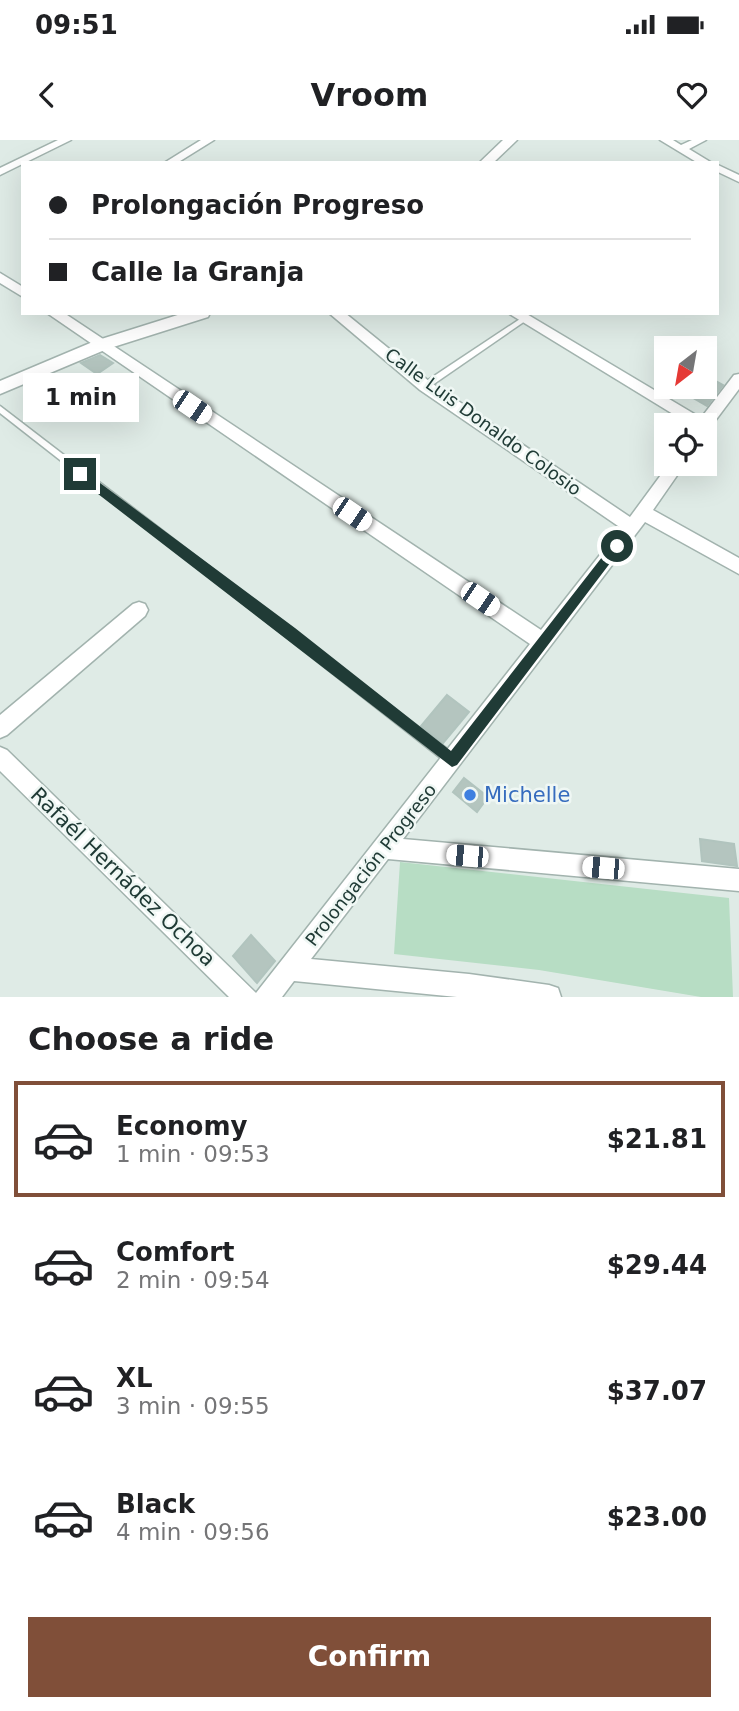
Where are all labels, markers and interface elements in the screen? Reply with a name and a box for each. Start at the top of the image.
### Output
text: 09:51 [35,10,118,40]
icon: back [28,76,66,114]
text: Vroom [311,76,428,114]
icon: heart [673,76,711,114]
text: Prolongación Progreso [91,190,424,220]
text: Calle la Granja [91,257,304,287]
north arrow [654,336,718,399]
map controls [654,336,717,476]
street label: Calle Luis Donaldo Colosio [381,343,585,500]
callout: 1 min [22,372,138,422]
text: 1 min [45,384,117,410]
car [169,387,216,427]
button: locate [654,413,717,476]
route end [64,458,96,490]
car [329,494,376,534]
route start [601,530,633,562]
car [457,579,504,619]
street label: Prolongación Progreso [301,779,440,950]
street label: Rafaél Hernádez Ochoa [26,783,220,971]
place label: Michelle [484,783,570,807]
marker: Michelle [462,787,478,803]
car [446,844,489,868]
car [582,856,625,880]
text: Choose a ride [28,1020,274,1058]
icon: car [32,1108,95,1171]
text: Economy [116,1111,247,1141]
text: $21.81 [607,1124,707,1154]
text: 1 min · 09:53 [116,1141,270,1167]
icon: car [32,1234,95,1297]
text: Comfort [116,1237,234,1267]
text: $29.44 [607,1250,707,1280]
text: 2 min · 09:54 [116,1267,270,1293]
icon: car [32,1360,95,1423]
text: XL [116,1363,153,1393]
text: $37.07 [607,1376,707,1406]
text: 3 min · 09:55 [116,1393,270,1419]
icon: car [32,1486,95,1549]
text: Black [116,1489,195,1519]
text: $23.00 [607,1502,707,1532]
text: 4 min · 09:56 [116,1519,270,1545]
button: Confirm [28,1617,711,1697]

